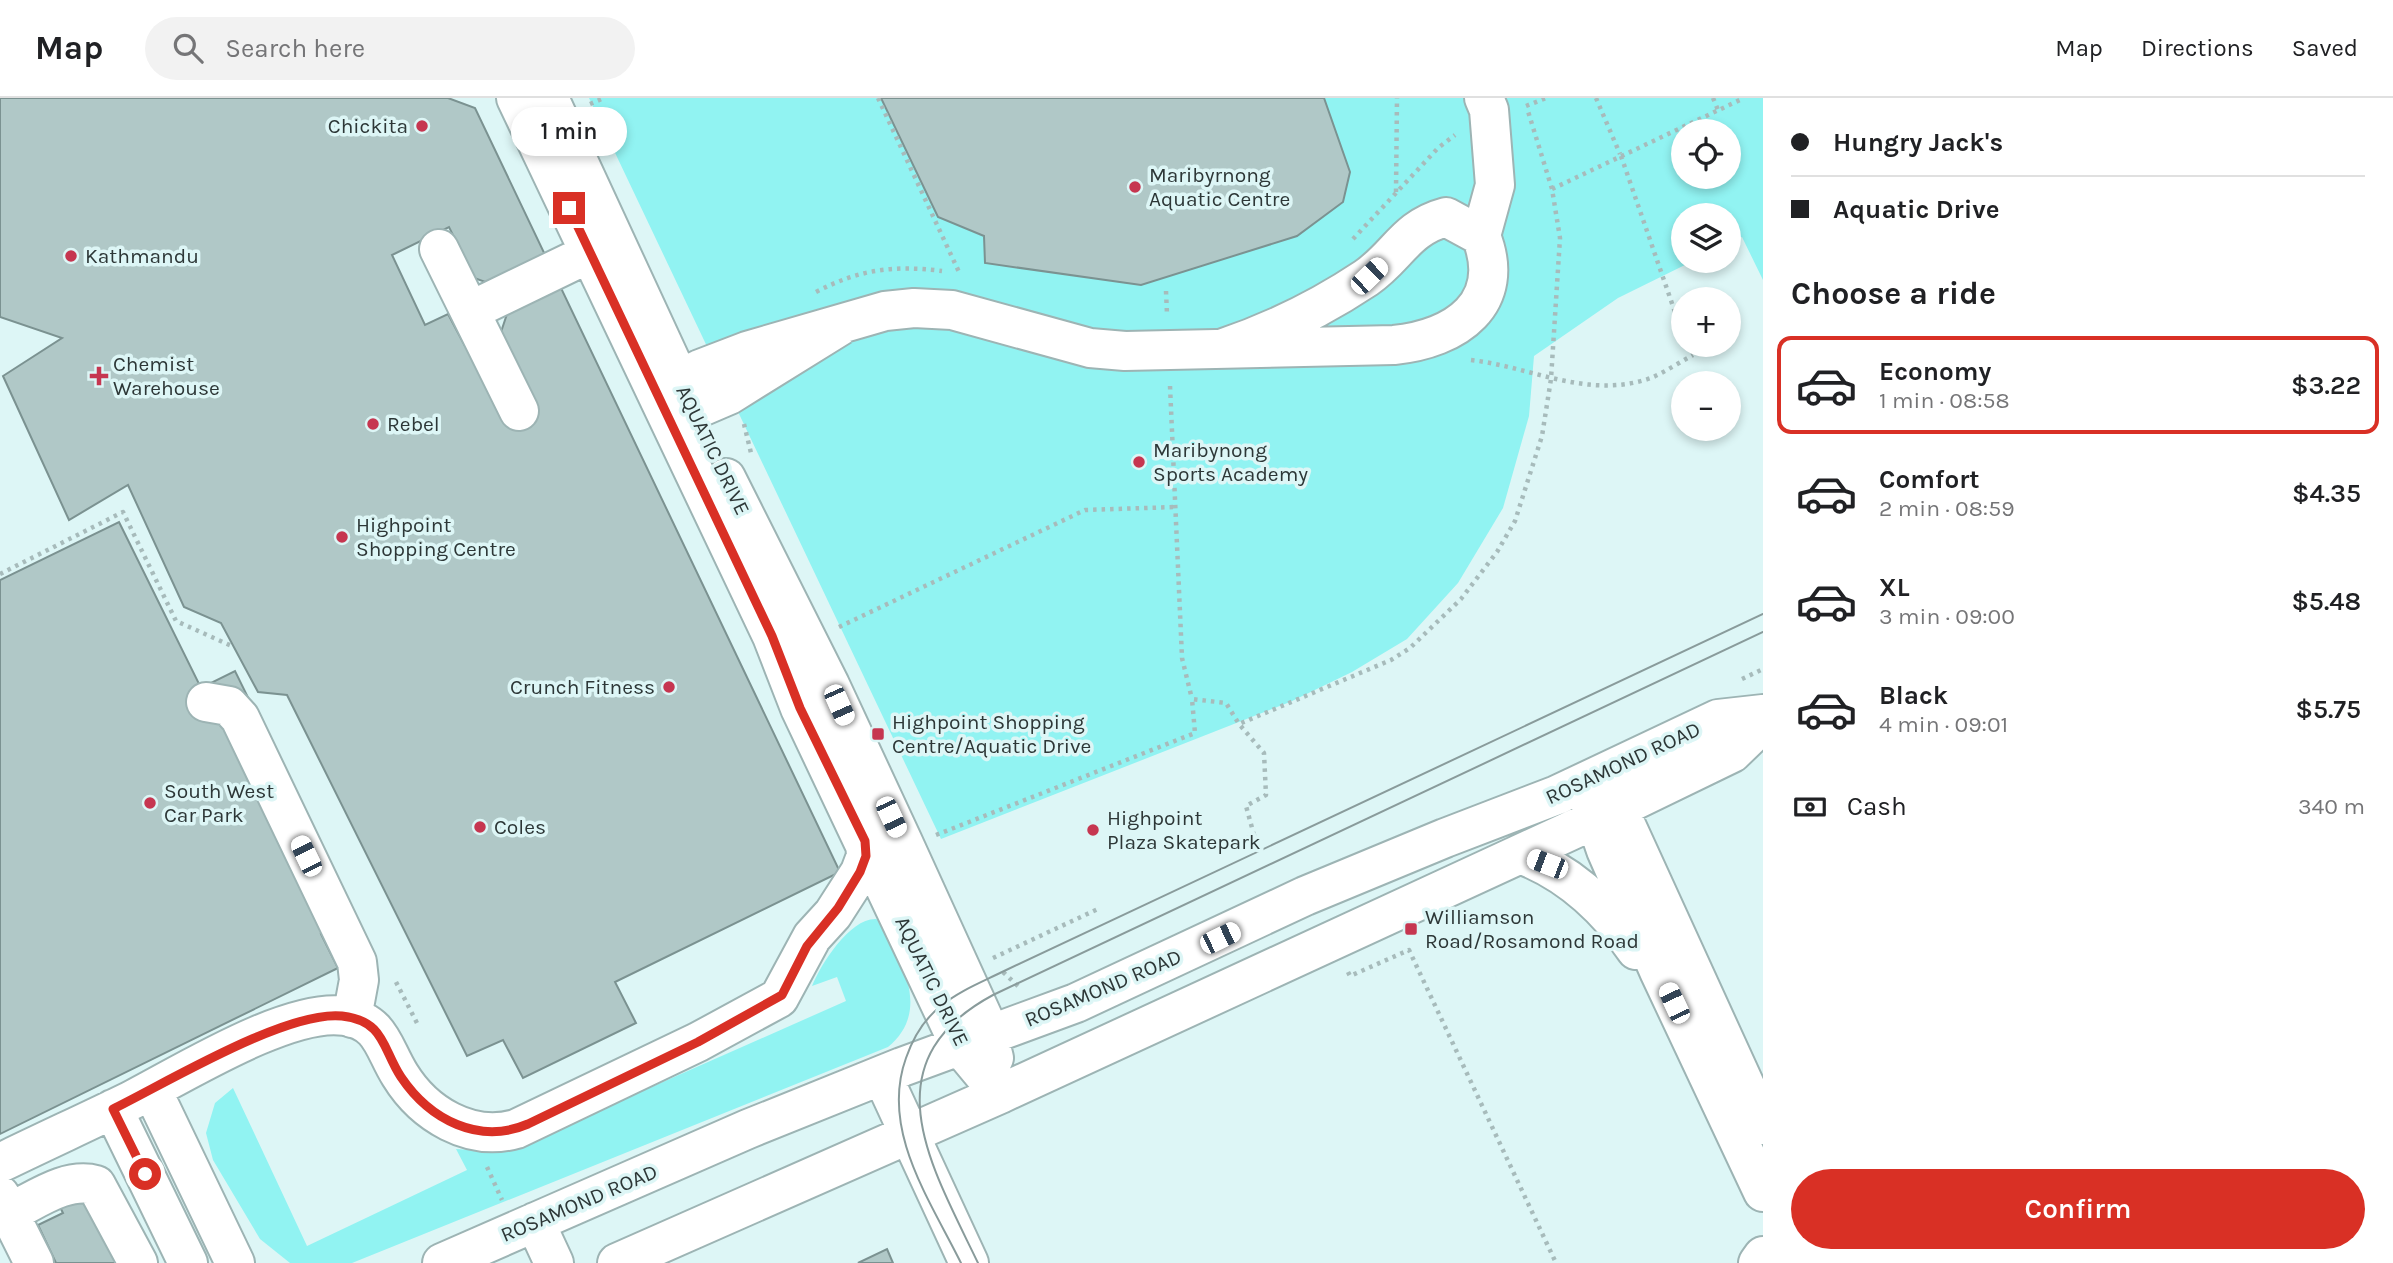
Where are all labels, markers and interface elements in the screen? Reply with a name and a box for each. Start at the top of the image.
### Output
search box [145,17,635,80]
text: Map [35,29,103,67]
icon: search [169,29,207,67]
text: Search here [225,33,365,64]
text: Map [2055,34,2103,62]
text: Directions [2141,34,2254,62]
text: Saved [2292,34,2358,62]
callout: 1 min [511,106,627,155]
place label: Chickita [328,114,408,138]
marker: Chickita [414,118,430,134]
text: 1 min [540,118,598,145]
map controls [1671,119,1741,441]
button: locate [1671,119,1741,189]
text: Hungry Jack's [1833,127,2003,158]
place label: Maribyrnong Aquatic Centre [1149,163,1290,211]
marker: Maribyrnong Aquatic Centre [1127,179,1143,195]
route end [553,192,585,224]
text: Aquatic Drive [1833,194,2000,225]
button: layers [1671,203,1741,273]
place label: Kathmandu [85,244,199,268]
marker: Kathmandu [63,248,79,264]
car [1347,254,1392,298]
text: Choose a ride [1791,275,1996,312]
button: + [1671,287,1741,357]
place label: Chemist Warehouse [113,352,220,400]
icon: car [1795,354,1858,417]
text: Economy [1879,356,1991,387]
marker: Chemist Warehouse [91,368,107,384]
text: $3.22 [2291,370,2361,401]
button: − [1671,371,1741,441]
street label: AQUATIC DRIVE [671,381,755,519]
text: 1 min · 08:58 [1879,387,2010,414]
place label: Rebel [387,412,440,436]
marker: Rebel [365,416,381,432]
place label: Maribynong Sports Academy [1153,438,1308,486]
marker: Maribynong Sports Academy [1131,454,1147,470]
icon: car [1795,462,1858,525]
text: Comfort [1879,464,1980,495]
text: $4.35 [2292,478,2361,509]
text: 2 min · 08:59 [1879,495,2014,522]
place label: Highpoint Shopping Centre [356,513,516,561]
marker: Highpoint Shopping Centre [334,529,350,545]
icon: car [1795,570,1858,633]
text: XL [1879,572,1910,603]
text: $5.48 [2291,586,2361,617]
text: 3 min · 09:00 [1879,603,2015,630]
place label: Crunch Fitness [510,675,655,699]
icon: car [1795,678,1858,741]
marker: Crunch Fitness [661,679,677,695]
text: Black [1879,680,1948,711]
car [821,682,858,728]
text: $5.75 [2295,694,2361,725]
place label: Highpoint Shopping Centre/Aquatic Drive [892,710,1091,758]
text: 4 min · 09:01 [1879,711,2008,738]
street label: ROSAMOND ROAD [1542,717,1704,809]
marker: Highpoint Shopping Centre/Aquatic Drive [870,726,886,742]
place label: South West Car Park [164,779,274,827]
icon: cash [1791,788,1829,826]
text: Cash [1847,791,1907,822]
text: 340 m [2298,793,2365,820]
car [873,794,910,840]
marker: South West Car Park [142,795,158,811]
place label: Highpoint Plaza Skatepark [1107,806,1261,854]
place label: Coles [494,815,546,839]
marker: Coles [472,819,488,835]
marker: Highpoint Plaza Skatepark [1085,822,1101,838]
car [288,833,325,879]
car [1524,847,1571,881]
place label: Williamson Road/Rosamond Road [1425,905,1639,953]
street label: AQUATIC DRIVE [890,912,974,1050]
car [1197,919,1244,957]
marker: Williamson Road/Rosamond Road [1403,921,1419,937]
street label: ROSAMOND ROAD [1021,944,1185,1032]
car [1656,980,1693,1026]
route start [129,1158,161,1190]
street label: ROSAMOND ROAD [497,1159,661,1247]
button: Confirm [1791,1169,2365,1249]

